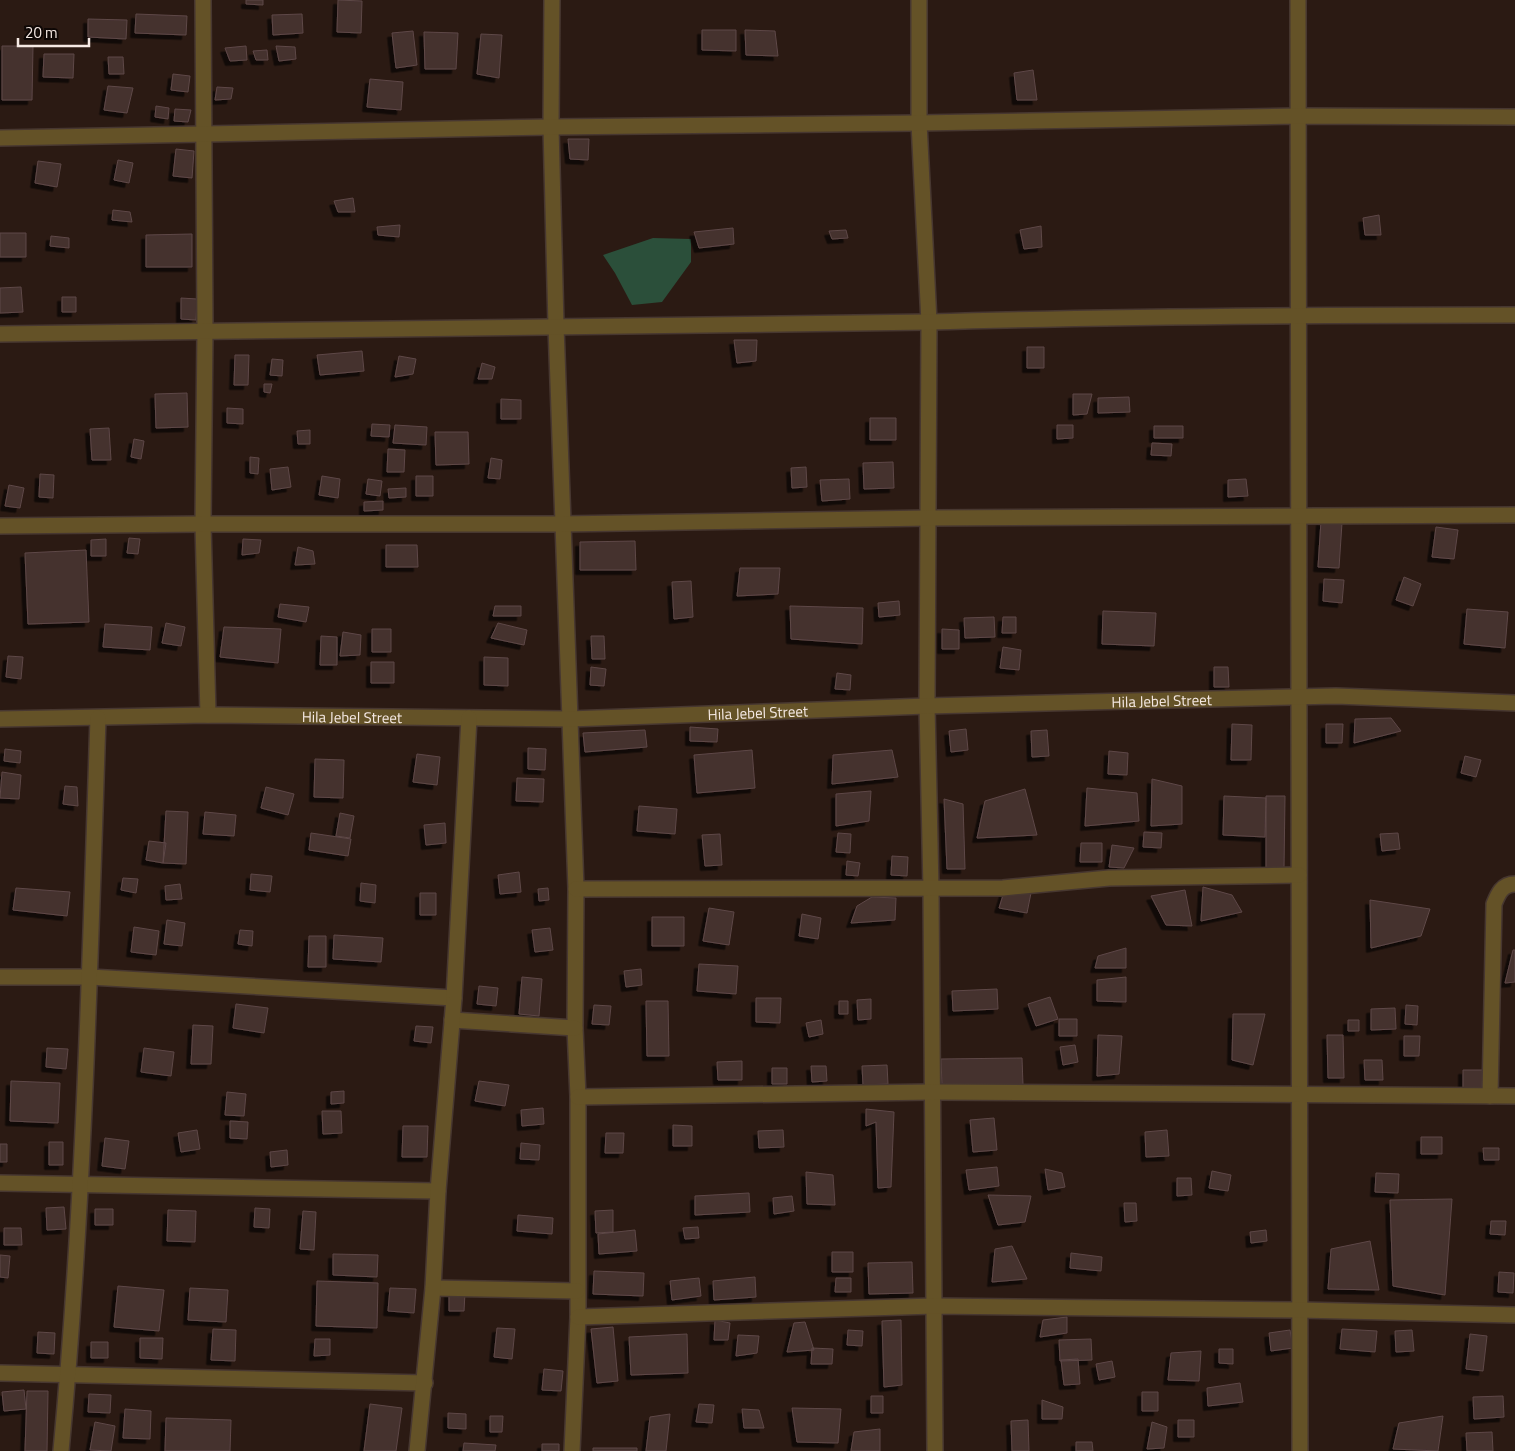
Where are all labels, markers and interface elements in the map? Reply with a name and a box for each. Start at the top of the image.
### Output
scale bar [18,15,89,47]
text: 20 m [25,21,58,44]
street label: Hila Jebel Street [1111,688,1213,713]
street label: Hila Jebel Street [707,699,809,725]
street label: Hila Jebel Street [302,705,403,729]

